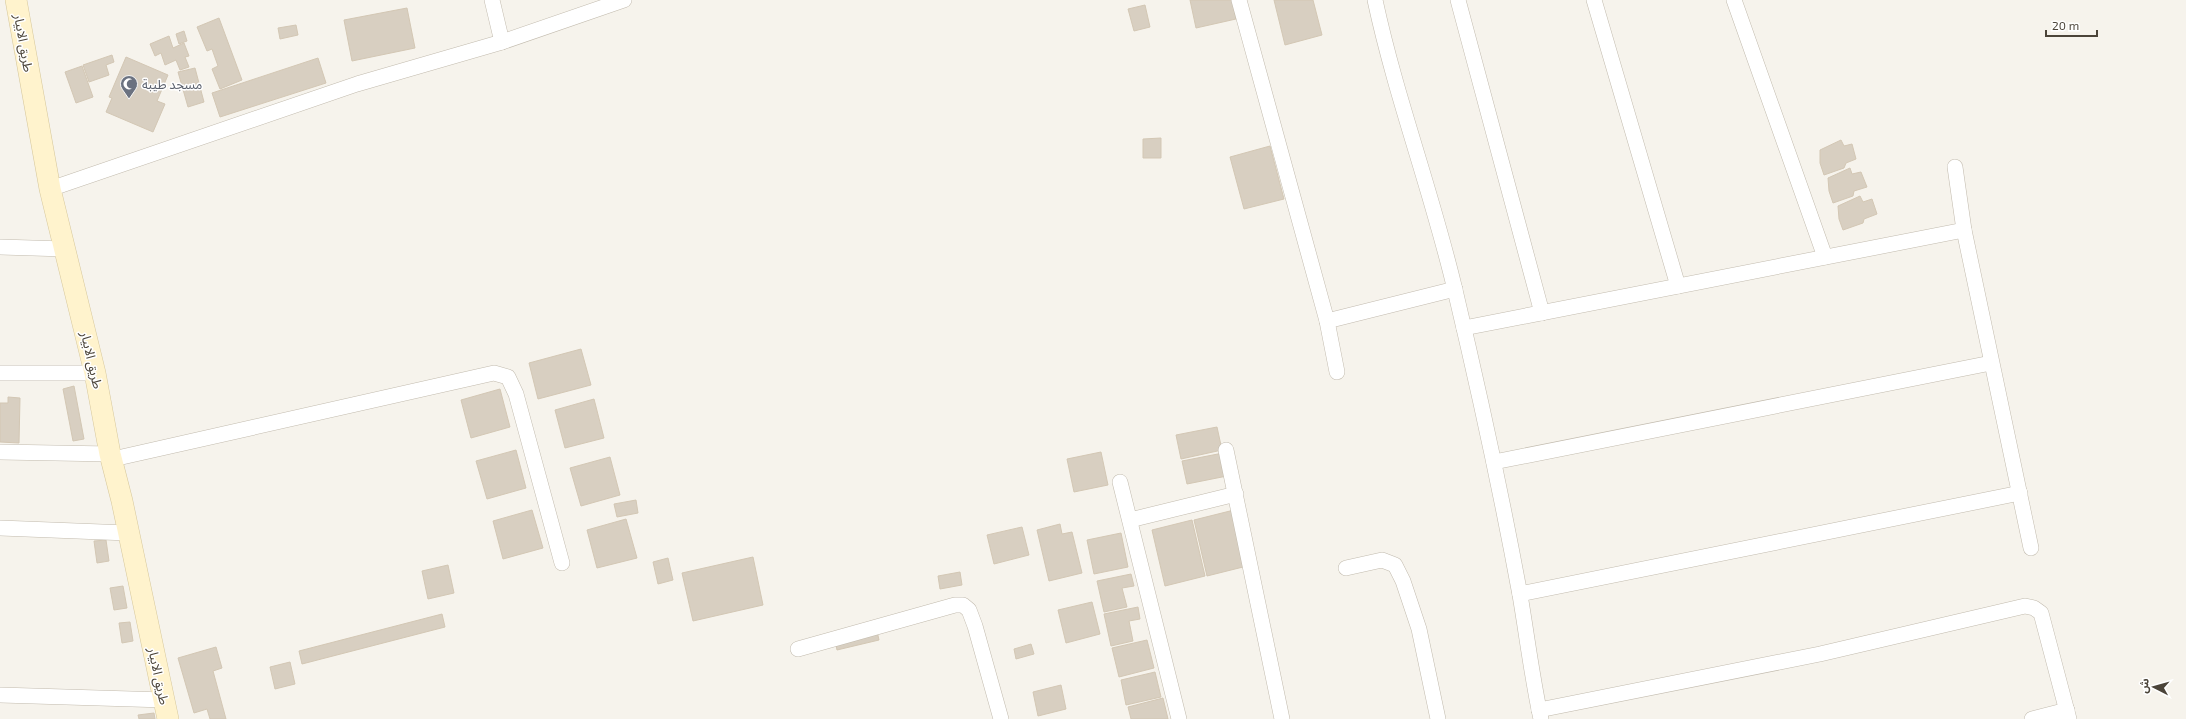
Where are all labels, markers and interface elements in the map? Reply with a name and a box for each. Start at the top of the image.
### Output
street label: طريق الابيار [10,12,37,74]
scale bar [2046,12,2097,38]
text: 20 m [2052,18,2079,32]
mosque icon: مسجد طيبة [119,74,139,99]
place label: مسجد طيبة [142,76,203,92]
street label: طريق الابيار [76,329,106,391]
street label: طريق الابيار [144,645,173,707]
north arrow [2134,667,2174,707]
text: ش [2136,678,2152,694]

